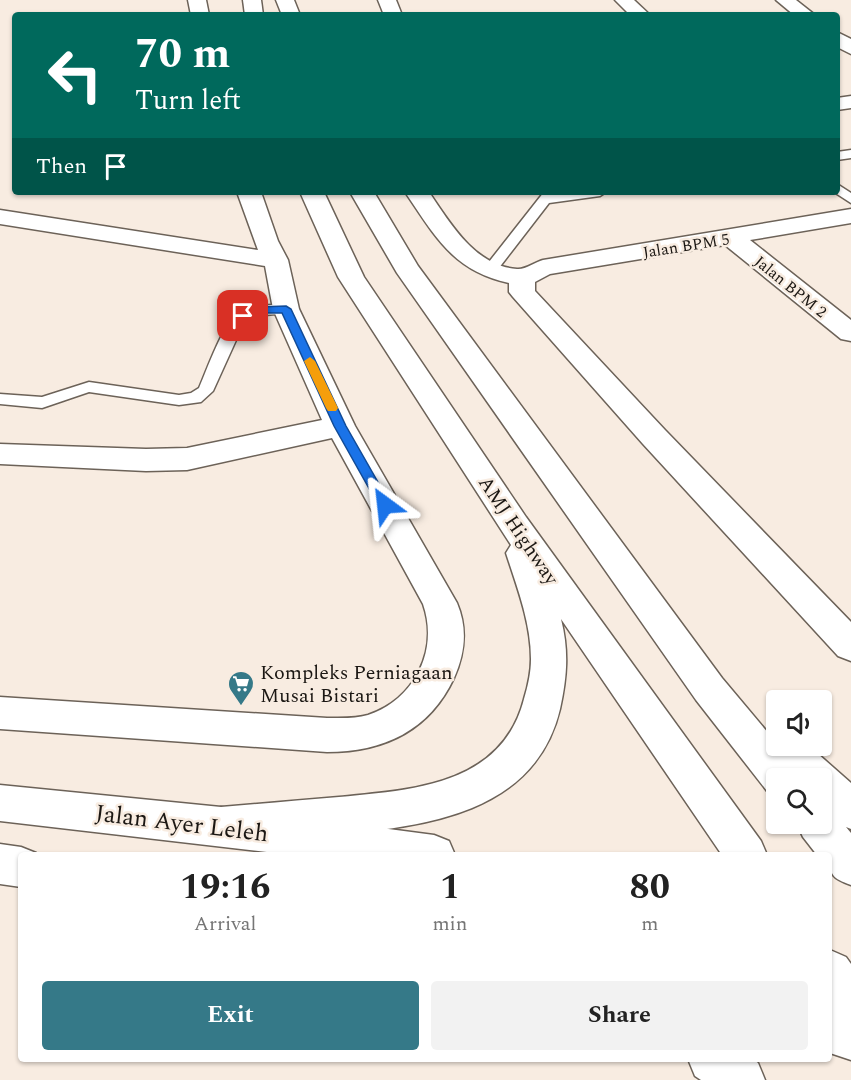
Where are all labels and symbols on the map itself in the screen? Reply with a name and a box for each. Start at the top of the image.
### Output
street label: Jalan BPM 5 [641,227,731,265]
street label: Jalan BPM 2 [749,250,832,324]
pin [217,290,268,341]
street label: AMJ Highway [471,470,567,592]
position arrow [353,473,417,537]
place label: Kompleks Perniagaan Musai Bistari [260,658,453,711]
supermarket icon: Kompleks Perniagaan Musai Bistari [226,669,256,707]
street label: Jalan Ayer Leleh [93,796,271,852]

